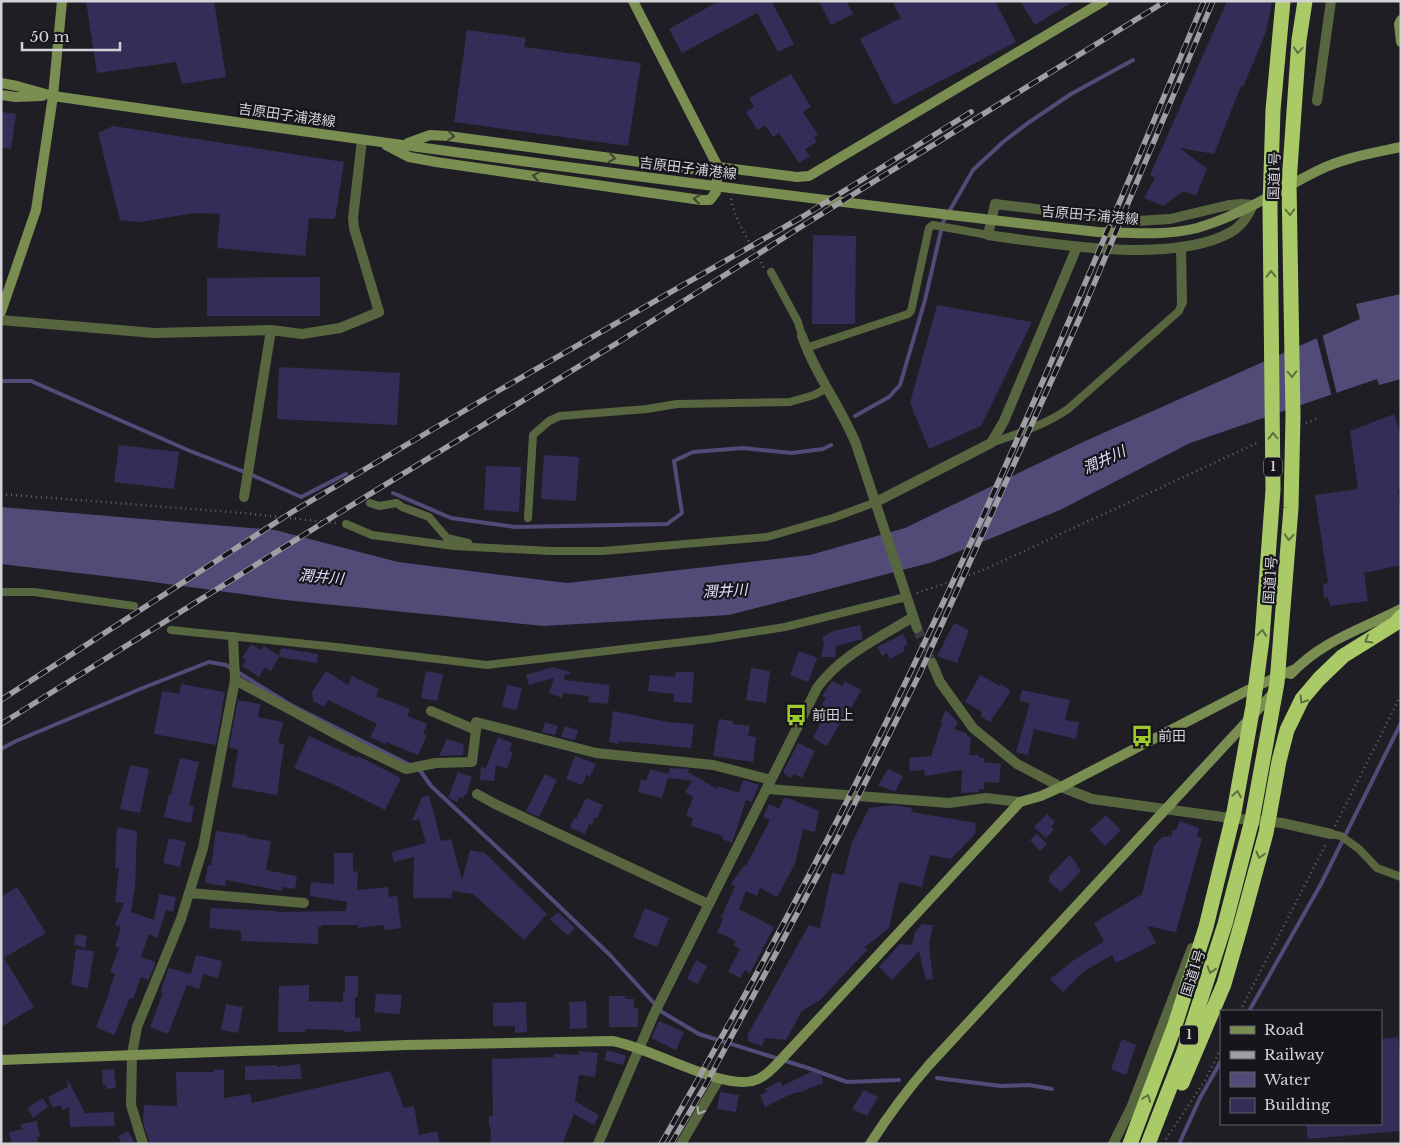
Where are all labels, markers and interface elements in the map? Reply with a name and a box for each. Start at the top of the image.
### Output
scale bar [22,20,120,52]
text: 50 m [30,27,70,46]
one-way arrow [1293,46,1304,54]
street label: 吉原田子浦港線 [237,99,337,131]
one-way arrow [447,131,455,142]
one-way arrow [608,152,616,163]
street label: 国道1号 [1264,152,1284,200]
street label: 吉原田子浦港線 [638,153,738,183]
one-way arrow [532,171,540,182]
one-way arrow [692,194,700,205]
street label: 吉原田子浦港線 [1040,202,1140,228]
one-way arrow [1285,208,1295,216]
one-way arrow [1266,270,1276,278]
one-way arrow [1287,370,1298,378]
one-way arrow [1268,432,1278,440]
water label: 潤井川 [1079,441,1130,478]
road number: 1 [1264,458,1282,477]
one-way arrow [1284,533,1295,541]
street label: 国道1号 [1259,555,1281,605]
water label: 潤井川 [298,565,346,588]
water label: 潤井川 [702,580,750,601]
one-way arrow [1257,629,1268,637]
one-way arrow [1364,634,1373,644]
one-way arrow [1299,695,1309,704]
bus stop icon: 前田上 [783,702,809,728]
place label: 前田上 [812,706,854,724]
bus stop icon: 前田 [1129,723,1155,749]
place label: 前田 [1158,727,1186,745]
one-way arrow [1232,790,1242,798]
one-way arrow [1255,851,1265,859]
street label: 国道1号 [1177,947,1209,999]
one-way arrow [1206,966,1216,974]
legend [1220,1010,1382,1125]
text: Road [1264,1020,1304,1039]
road number: 1 [1180,1026,1198,1044]
text: Railway [1264,1045,1325,1064]
text: Water [1263,1070,1311,1089]
one-way arrow [1141,1094,1151,1103]
text: Building [1264,1095,1331,1114]
one-way arrow [696,1106,706,1115]

